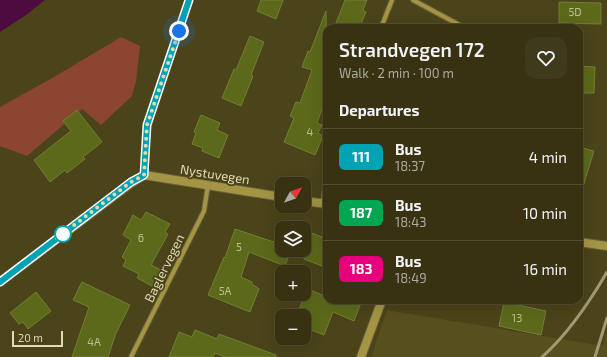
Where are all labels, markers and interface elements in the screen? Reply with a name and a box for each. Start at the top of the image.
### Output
house number: 5D [568,5,582,18]
your location [169,21,189,41]
button: heart [525,37,567,79]
text: Strandvegen 172 [339,38,485,61]
text: Walk · 2 min · 100 m [339,65,454,81]
text: Departures [339,101,419,119]
house number: 4 [307,125,314,138]
text: Bus [395,140,421,158]
text: 111 [352,148,370,165]
text: 4 min [529,148,567,166]
text: 18:37 [395,158,425,174]
street label: Nystuvegen [179,161,251,187]
north arrow [275,177,311,213]
map controls [275,177,311,345]
text: Bus [395,196,421,214]
text: 187 [350,204,372,221]
text: 10 min [523,204,567,222]
text: 18:43 [395,214,426,230]
button: layers [275,221,311,257]
unlabelled marker [54,225,72,243]
house number: 6 [138,231,144,244]
street label: Baglervegen [141,231,187,305]
house number: 5 [236,240,242,253]
text: Bus [395,252,421,270]
text: 183 [350,260,372,277]
text: 16 min [524,260,567,278]
button: + [275,265,311,301]
text: 18:49 [395,270,427,286]
house number: 5A [219,284,232,297]
button: − [275,309,311,345]
house number: 13 [512,311,522,324]
scale bar [12,329,63,348]
text: 20 m [18,331,43,344]
house number: 4A [87,335,101,348]

